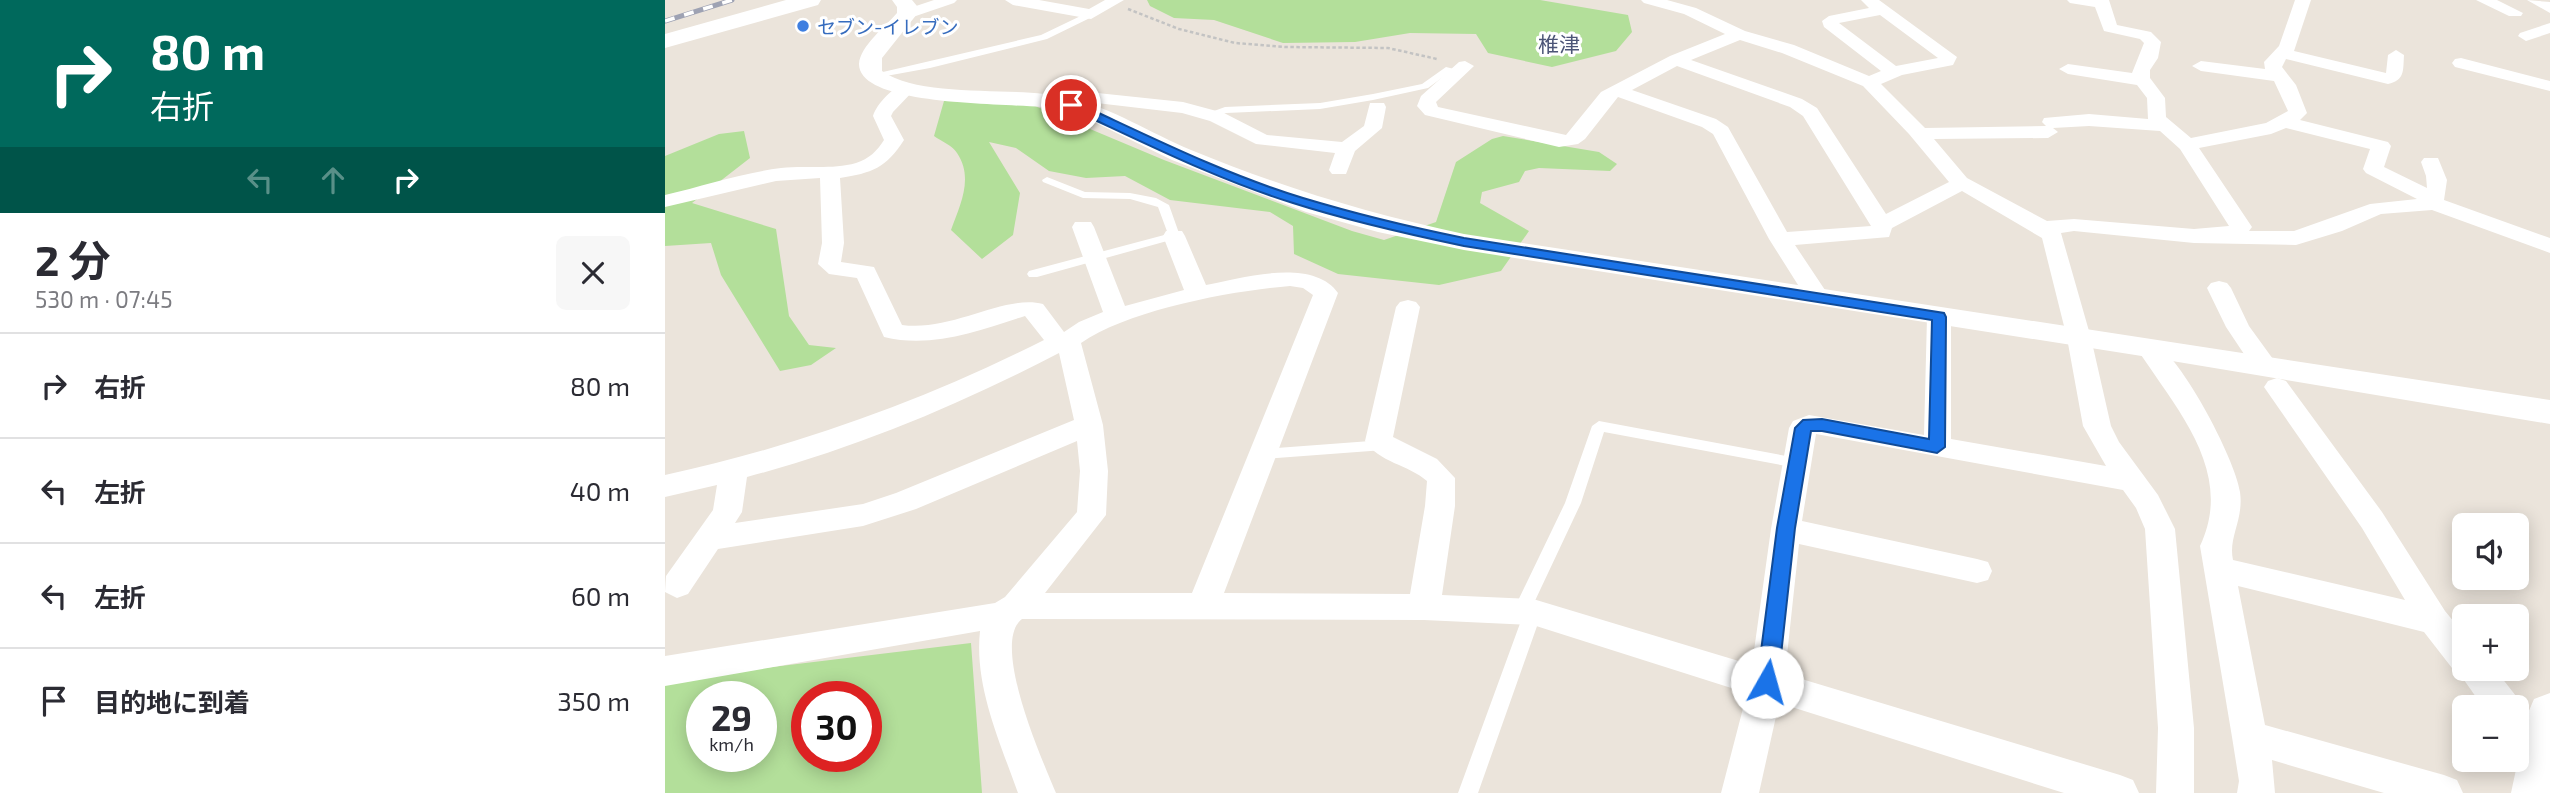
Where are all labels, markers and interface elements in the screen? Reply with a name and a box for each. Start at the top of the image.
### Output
place label: セブン-イレブン [817,15,959,38]
marker: セブン-イレブン [795,18,811,34]
text: 80 m [150,21,265,80]
icon: right [35,28,126,119]
district label: 椎津 [1538,31,1580,56]
pin [1041,75,1101,135]
text: 右折 [150,86,214,124]
icon: arrive [1052,86,1090,124]
icon: left [241,161,279,199]
icon: ahead [314,161,352,199]
icon: right [387,161,425,199]
text: 2 分 [35,234,110,284]
button: close [556,236,630,310]
text: 530 m · 07:45 [35,285,173,313]
icon: right [35,367,73,405]
text: 80 m [570,370,630,401]
text: 右折 [94,371,146,402]
icon: left [35,472,73,510]
text: 40 m [570,475,630,506]
text: 左折 [94,476,146,507]
map controls [2452,513,2529,772]
button: sound [2452,513,2529,590]
icon: left [35,577,73,615]
text: 60 m [571,580,630,611]
text: 左折 [94,581,146,612]
button: + [2452,604,2529,681]
position arrow [1730,645,1804,719]
speed limit sign: 30 [791,681,882,772]
icon: arrive [35,682,73,720]
text: 350 m [557,685,630,716]
text: 目的地に到着 [94,686,250,717]
button: − [2452,695,2529,772]
text: 29 [711,696,752,738]
text: km/h [709,733,754,755]

